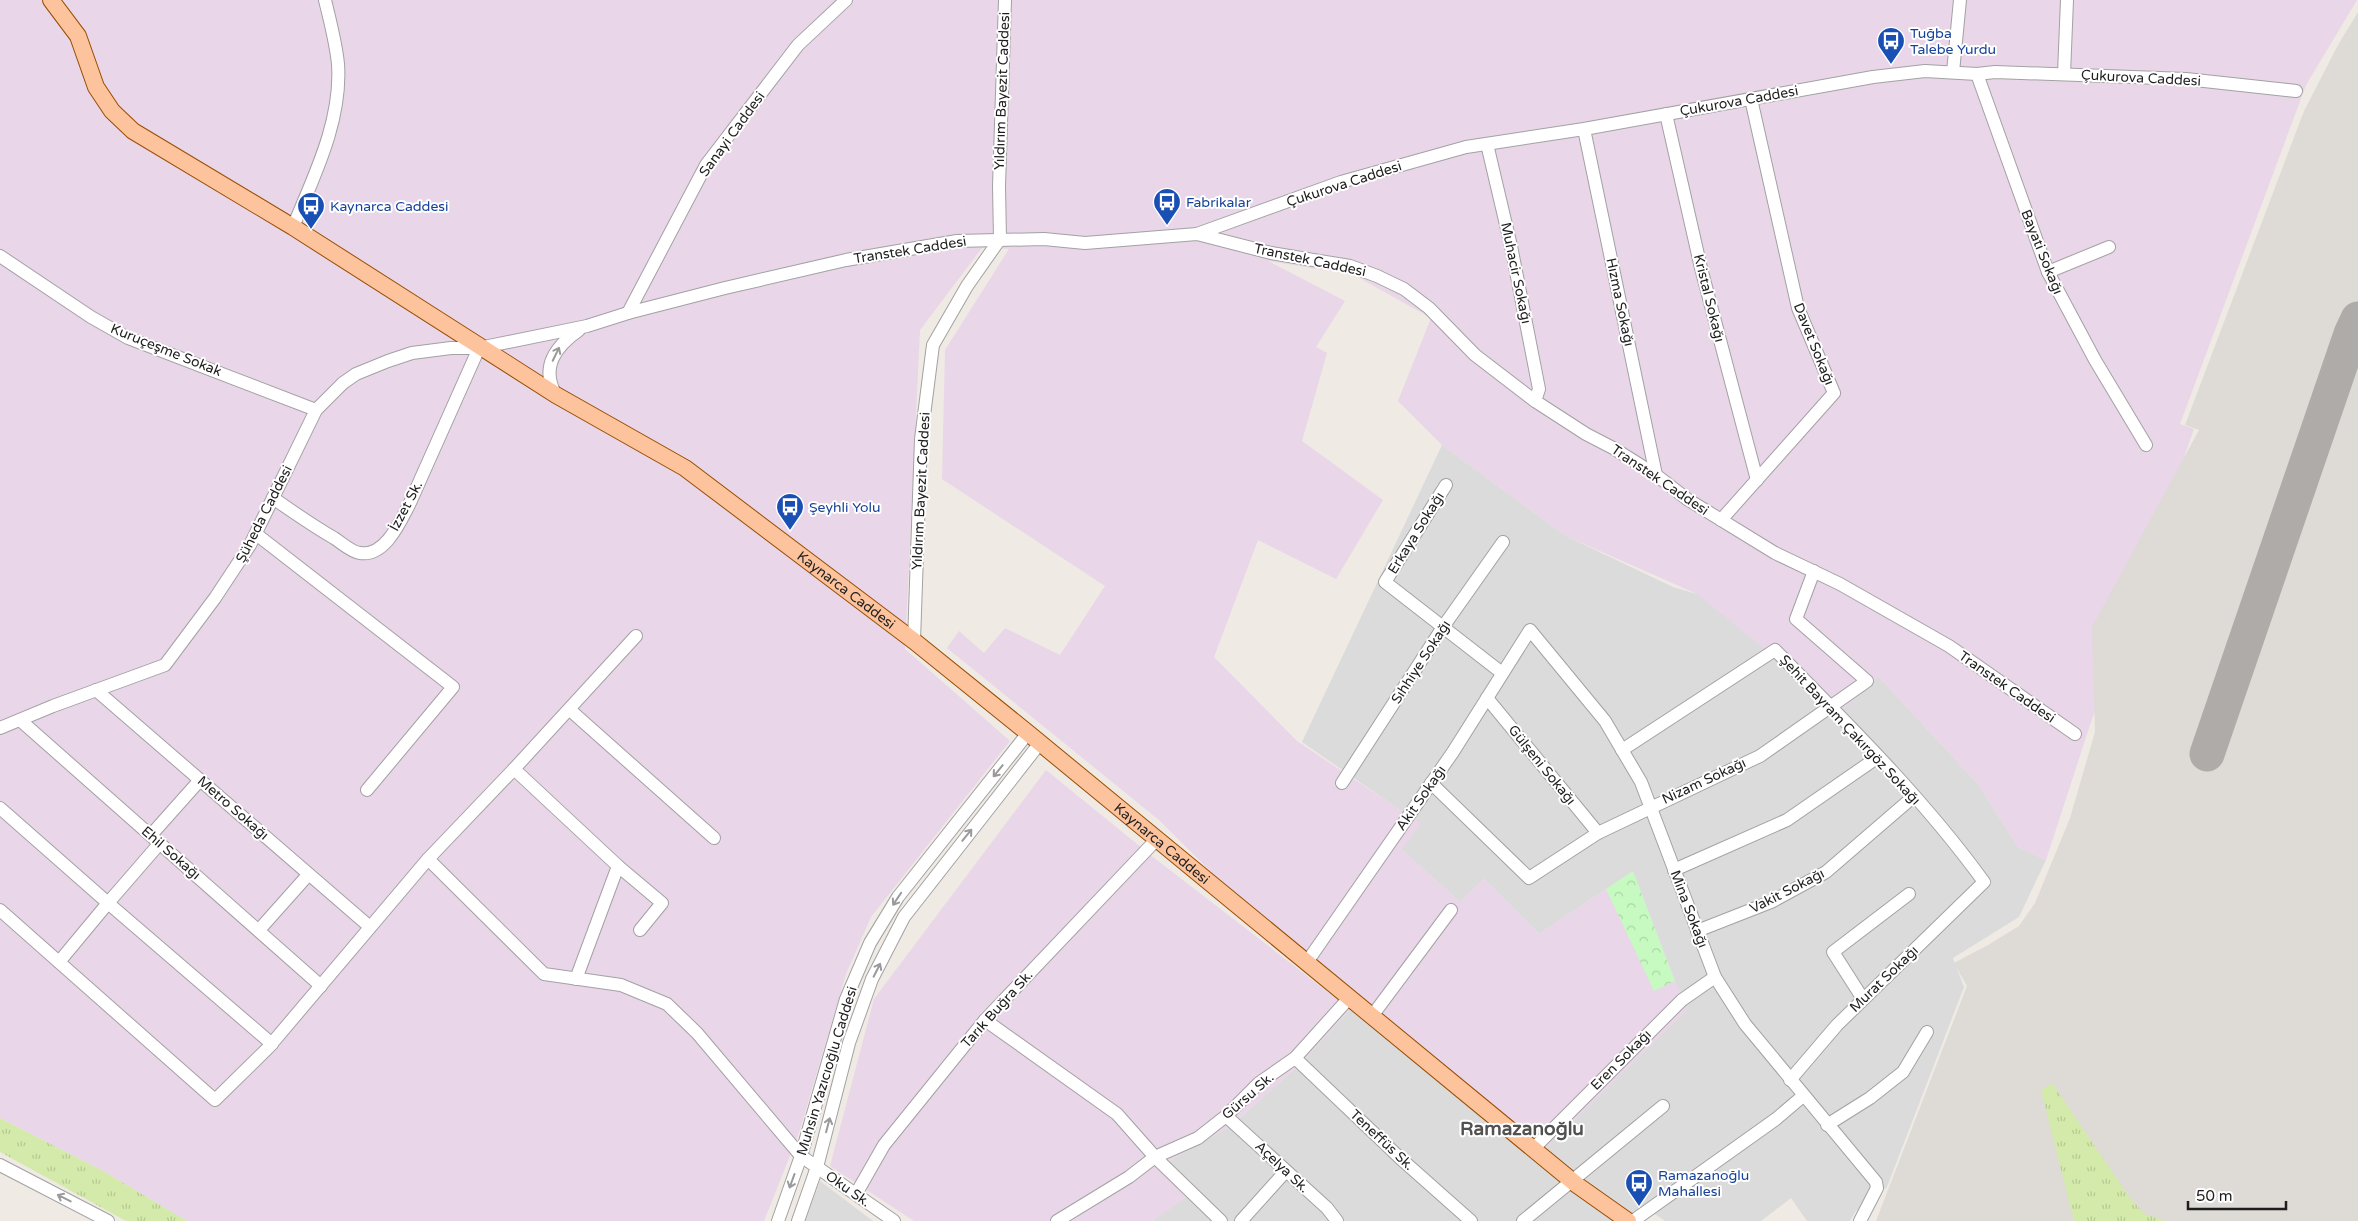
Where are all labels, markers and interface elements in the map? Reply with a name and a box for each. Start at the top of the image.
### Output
street label: Yıldırım Bayezit Caddesi [991,12,1013,170]
place label: Tuğba Talebe Yurdu [1910,25,1996,58]
bus stop icon: Tuğba Talebe Yurdu [1876,26,1906,65]
street label: Çukurova Caddesi [2081,66,2201,90]
street label: Çukurova Caddesi [1678,82,1800,120]
street label: Sanayi Caddesi [695,88,769,180]
street label: Çukurova Caddesi [1284,157,1404,211]
bus stop icon: Fabrikalar [1152,187,1182,226]
bus stop icon: Kaynarca Caddesi [296,191,326,230]
place label: Fabrikalar [1186,194,1252,211]
place label: Kaynarca Caddesi [330,198,449,215]
street label: Bayati Sokağı [2017,207,2067,297]
street label: Muhacir Sokağı [1497,221,1535,325]
street label: Transtek Caddesi [852,233,968,267]
street label: Transtek Caddesi [1253,240,1367,280]
street label: Kristal Sokağı [1690,252,1728,344]
street label: Hızma Sokağı [1602,256,1638,348]
street label: Davet Sokağı [1790,300,1838,388]
street label: Kuruçeşme Sokak [108,320,224,380]
one-way arrow [551,347,561,362]
street label: Yıldırım Bayezit Caddesi [908,412,934,570]
street label: Transtek Caddesi [1608,441,1712,519]
street label: Şüheda Caddesi [232,462,296,566]
street label: İzzet Sk. [386,478,426,534]
street label: Erkaya Sokağı [1384,489,1448,577]
bus stop icon: Şeyhli Yolu [775,492,805,531]
place label: Şeyhli Yolu [809,499,881,516]
street label: Kaynarca Caddesi [794,547,899,632]
street label: Sıhhiye Sokağı [1388,617,1454,707]
street label: Transtek Caddesi [1955,647,2059,727]
street label: Şehit Bayram Çakırgöz Sokağı [1776,651,1924,809]
street label: Gülşeni Sokağı [1505,722,1579,808]
street label: Nizam Sokağı [1659,754,1749,808]
street label: Akit Sokağı [1392,762,1450,834]
one-way arrow [992,764,1003,777]
street label: Metro Sokağı [194,772,272,844]
street label: Kaynarca Caddesi [1111,799,1213,888]
street label: Ehil Sokağı [138,823,204,883]
one-way arrow [961,829,972,842]
street label: Vakit Sokağı [1747,865,1827,917]
street label: Mina Sokağı [1666,868,1712,950]
one-way arrow [892,891,902,905]
street label: Murat Sokağı [1846,942,1922,1016]
one-way arrow [873,963,882,978]
street label: Tarık Buğra Sk. [958,967,1036,1051]
street label: Muhsin Yazıcıoğlu Caddesi [793,984,861,1158]
street label: Eren Sokağı [1587,1026,1655,1094]
street label: Gürsu Sk. [1219,1069,1277,1123]
street label: Teneffüs Sk. [1346,1106,1418,1174]
one-way arrow [824,1117,834,1133]
district label: Ramazanoğlu [1460,1118,1584,1141]
street label: Açelya Sk. [1251,1138,1313,1196]
street label: Oku Sk. [822,1167,874,1211]
place label: Ramazanoğlu Mahallesi [1658,1167,1749,1200]
bus stop icon: Ramazanoğlu Mahallesi [1624,1168,1654,1207]
one-way arrow [787,1173,797,1189]
scale bar [2188,1178,2286,1210]
text: 50 m [2196,1187,2233,1205]
one-way arrow [57,1193,72,1203]

